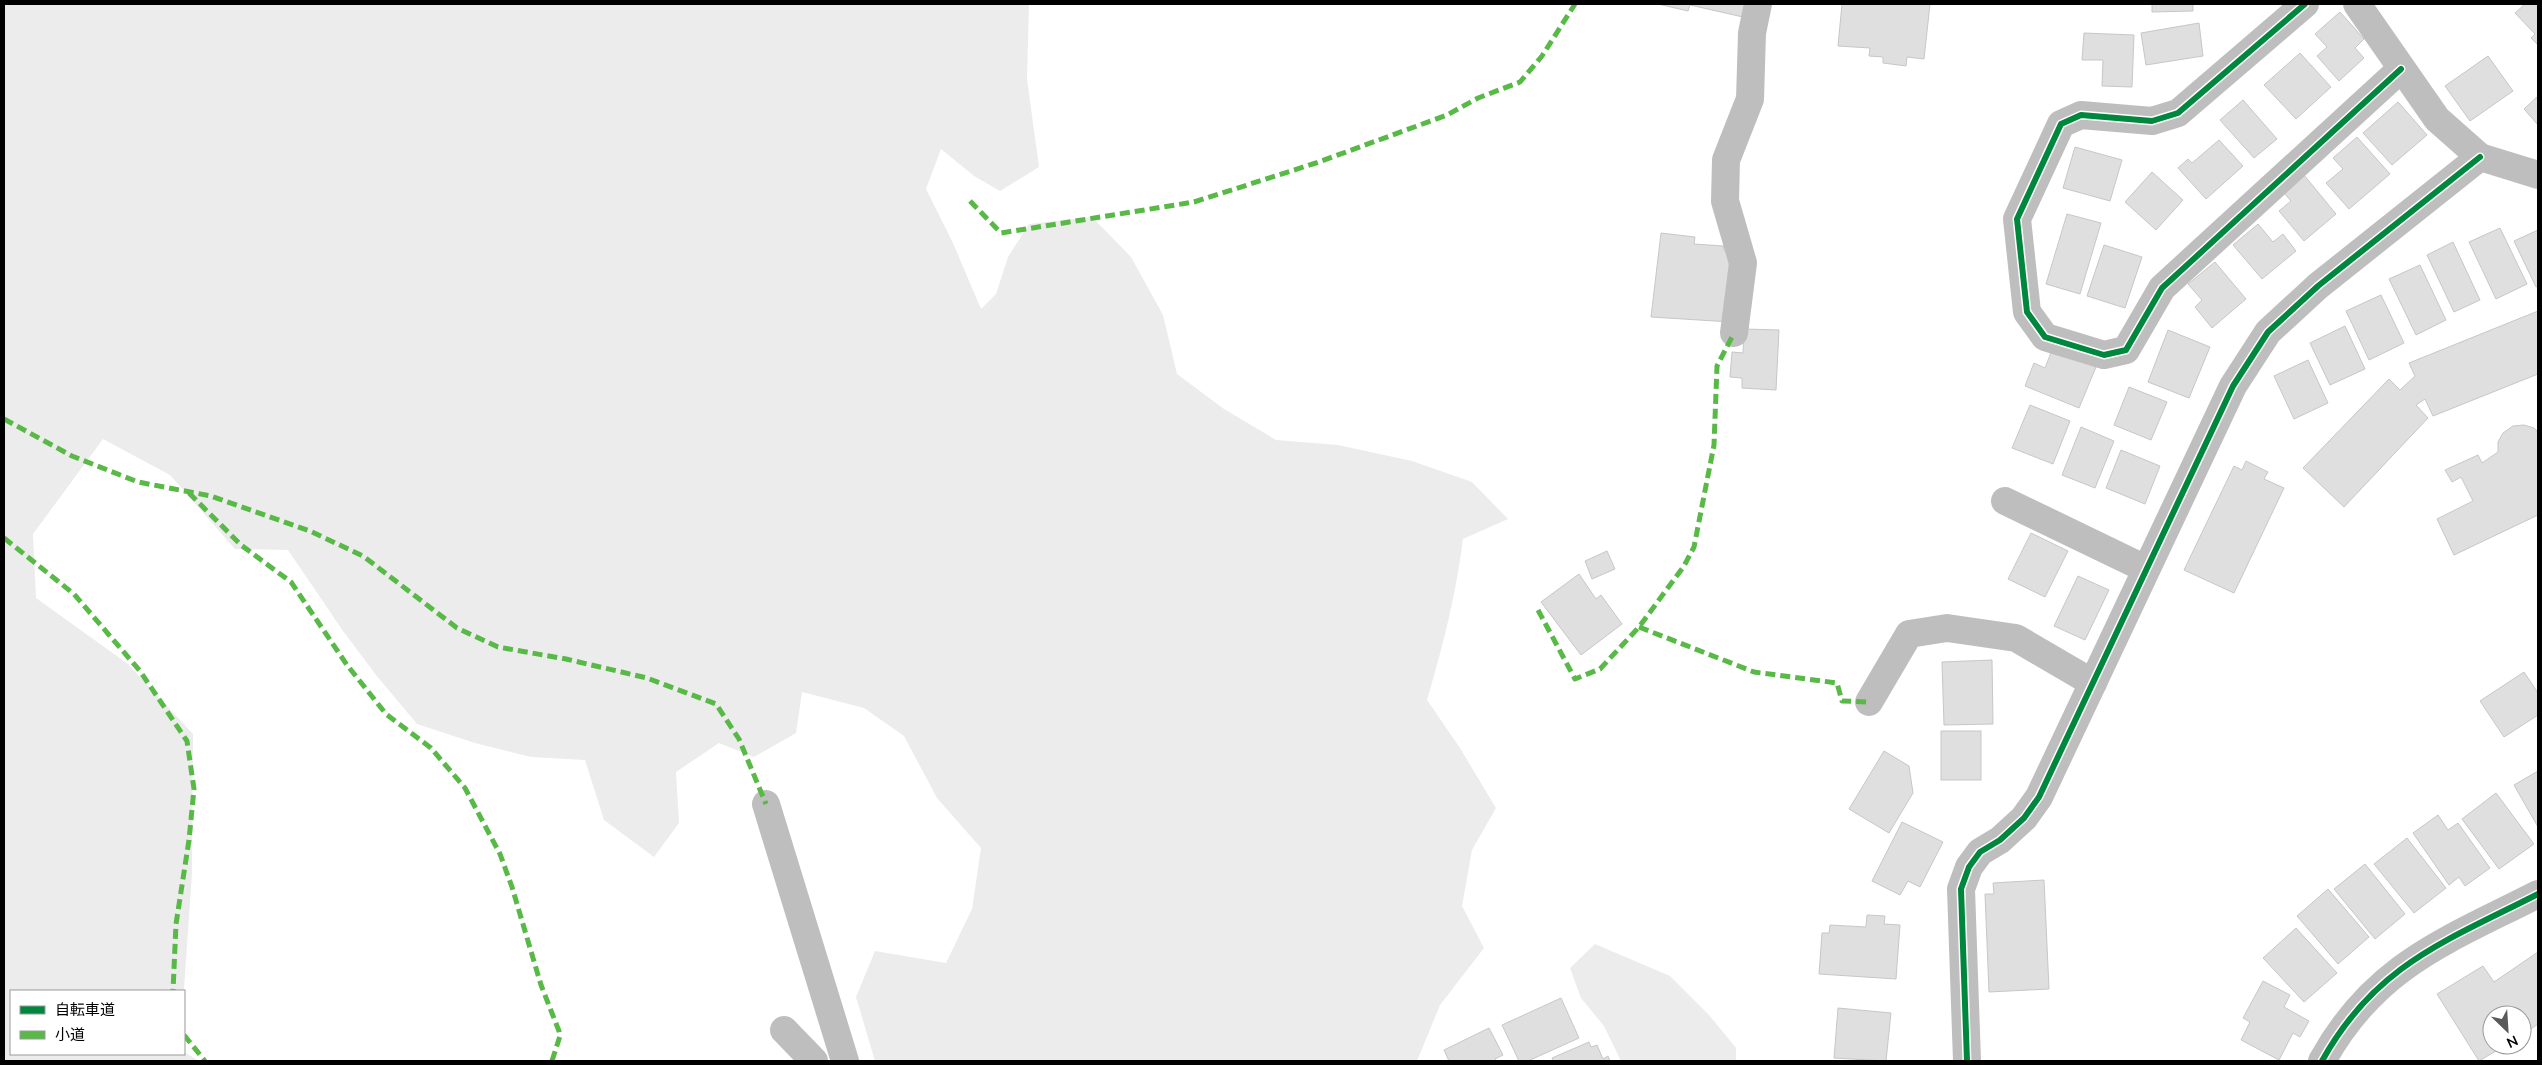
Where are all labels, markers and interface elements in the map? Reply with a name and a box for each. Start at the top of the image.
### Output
legend [10,990,185,1055]
text: 自転車道 [55,1000,115,1020]
north arrow [2482,1005,2532,1055]
text: 小道 [55,1025,85,1045]
text: N [2504,1031,2521,1052]

